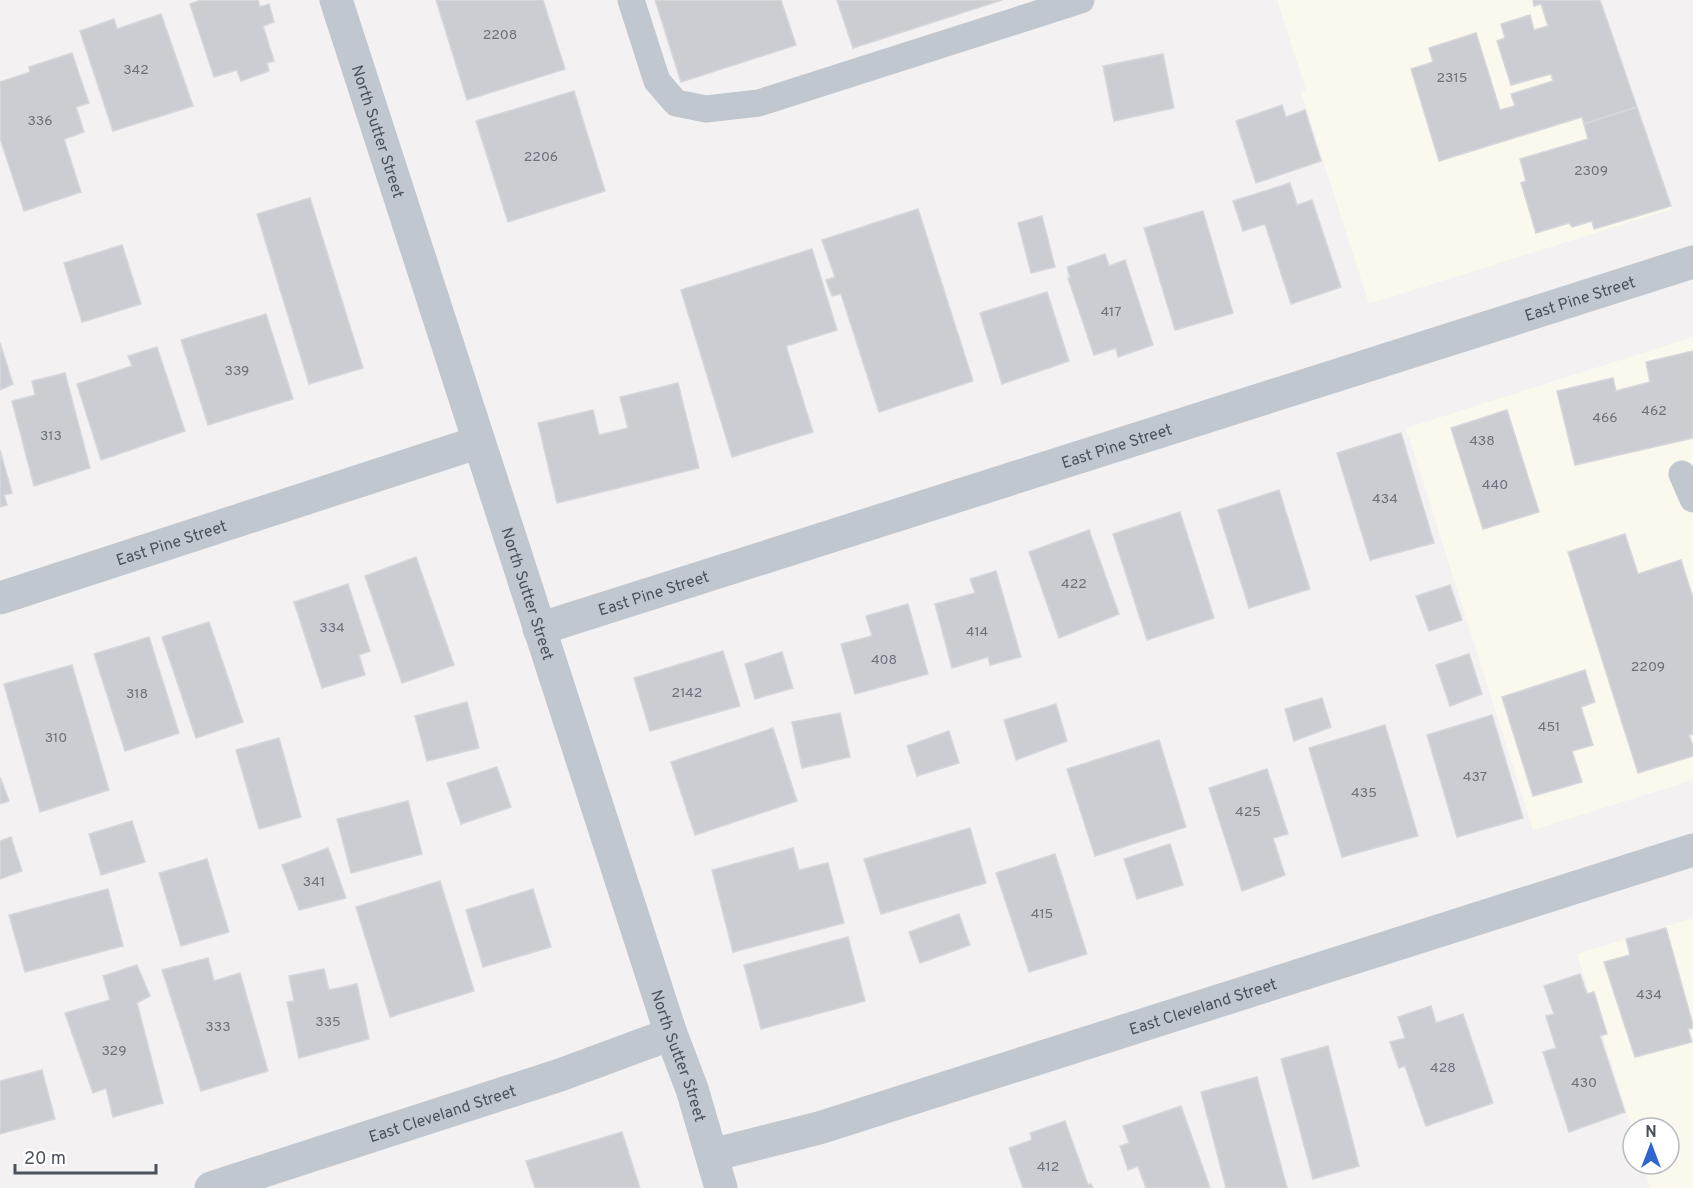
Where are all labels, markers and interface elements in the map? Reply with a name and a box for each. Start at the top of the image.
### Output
house number: 2208 [483,27,517,44]
house number: 342 [123,62,149,79]
street label: North Sutter Street [346,63,407,201]
house number: 2315 [1437,70,1467,87]
house number: 336 [27,113,53,130]
house number: 2206 [524,149,558,166]
house number: 2309 [1574,163,1608,180]
street label: East Pine Street [1522,273,1638,327]
house number: 417 [1100,304,1122,321]
house number: 339 [225,363,249,380]
house number: 462 [1641,403,1667,420]
house number: 466 [1592,410,1618,427]
street label: East Pine Street [1059,420,1175,474]
house number: 313 [40,428,62,445]
house number: 438 [1469,433,1495,450]
house number: 440 [1482,477,1508,494]
house number: 434 [1372,491,1398,508]
street label: East Pine Street [114,517,230,571]
street label: North Sutter Street [496,525,557,663]
street label: East Pine Street [596,568,712,621]
house number: 422 [1061,576,1087,593]
house number: 334 [319,620,345,637]
house number: 414 [966,624,988,641]
house number: 408 [871,652,897,669]
house number: 2209 [1631,659,1665,676]
house number: 2142 [672,685,702,702]
house number: 318 [126,686,148,703]
house number: 451 [1538,719,1560,736]
house number: 310 [45,730,67,747]
house number: 437 [1463,769,1487,786]
house number: 435 [1351,785,1377,802]
house number: 425 [1235,804,1261,821]
house number: 341 [303,874,325,891]
house number: 415 [1031,906,1053,923]
street label: East Cleveland Street [1127,975,1280,1041]
house number: 434 [1636,987,1662,1004]
street label: North Sutter Street [645,988,709,1124]
house number: 335 [315,1014,341,1031]
house number: 333 [205,1019,231,1036]
house number: 329 [101,1043,127,1060]
house number: 428 [1430,1060,1456,1077]
house number: 430 [1571,1075,1597,1092]
street label: East Cleveland Street [367,1082,519,1148]
north arrow [1621,1116,1681,1176]
text: N [1645,1123,1657,1143]
scale bar [15,1137,156,1175]
text: 20 m [24,1148,66,1171]
house number: 412 [1037,1159,1059,1176]

